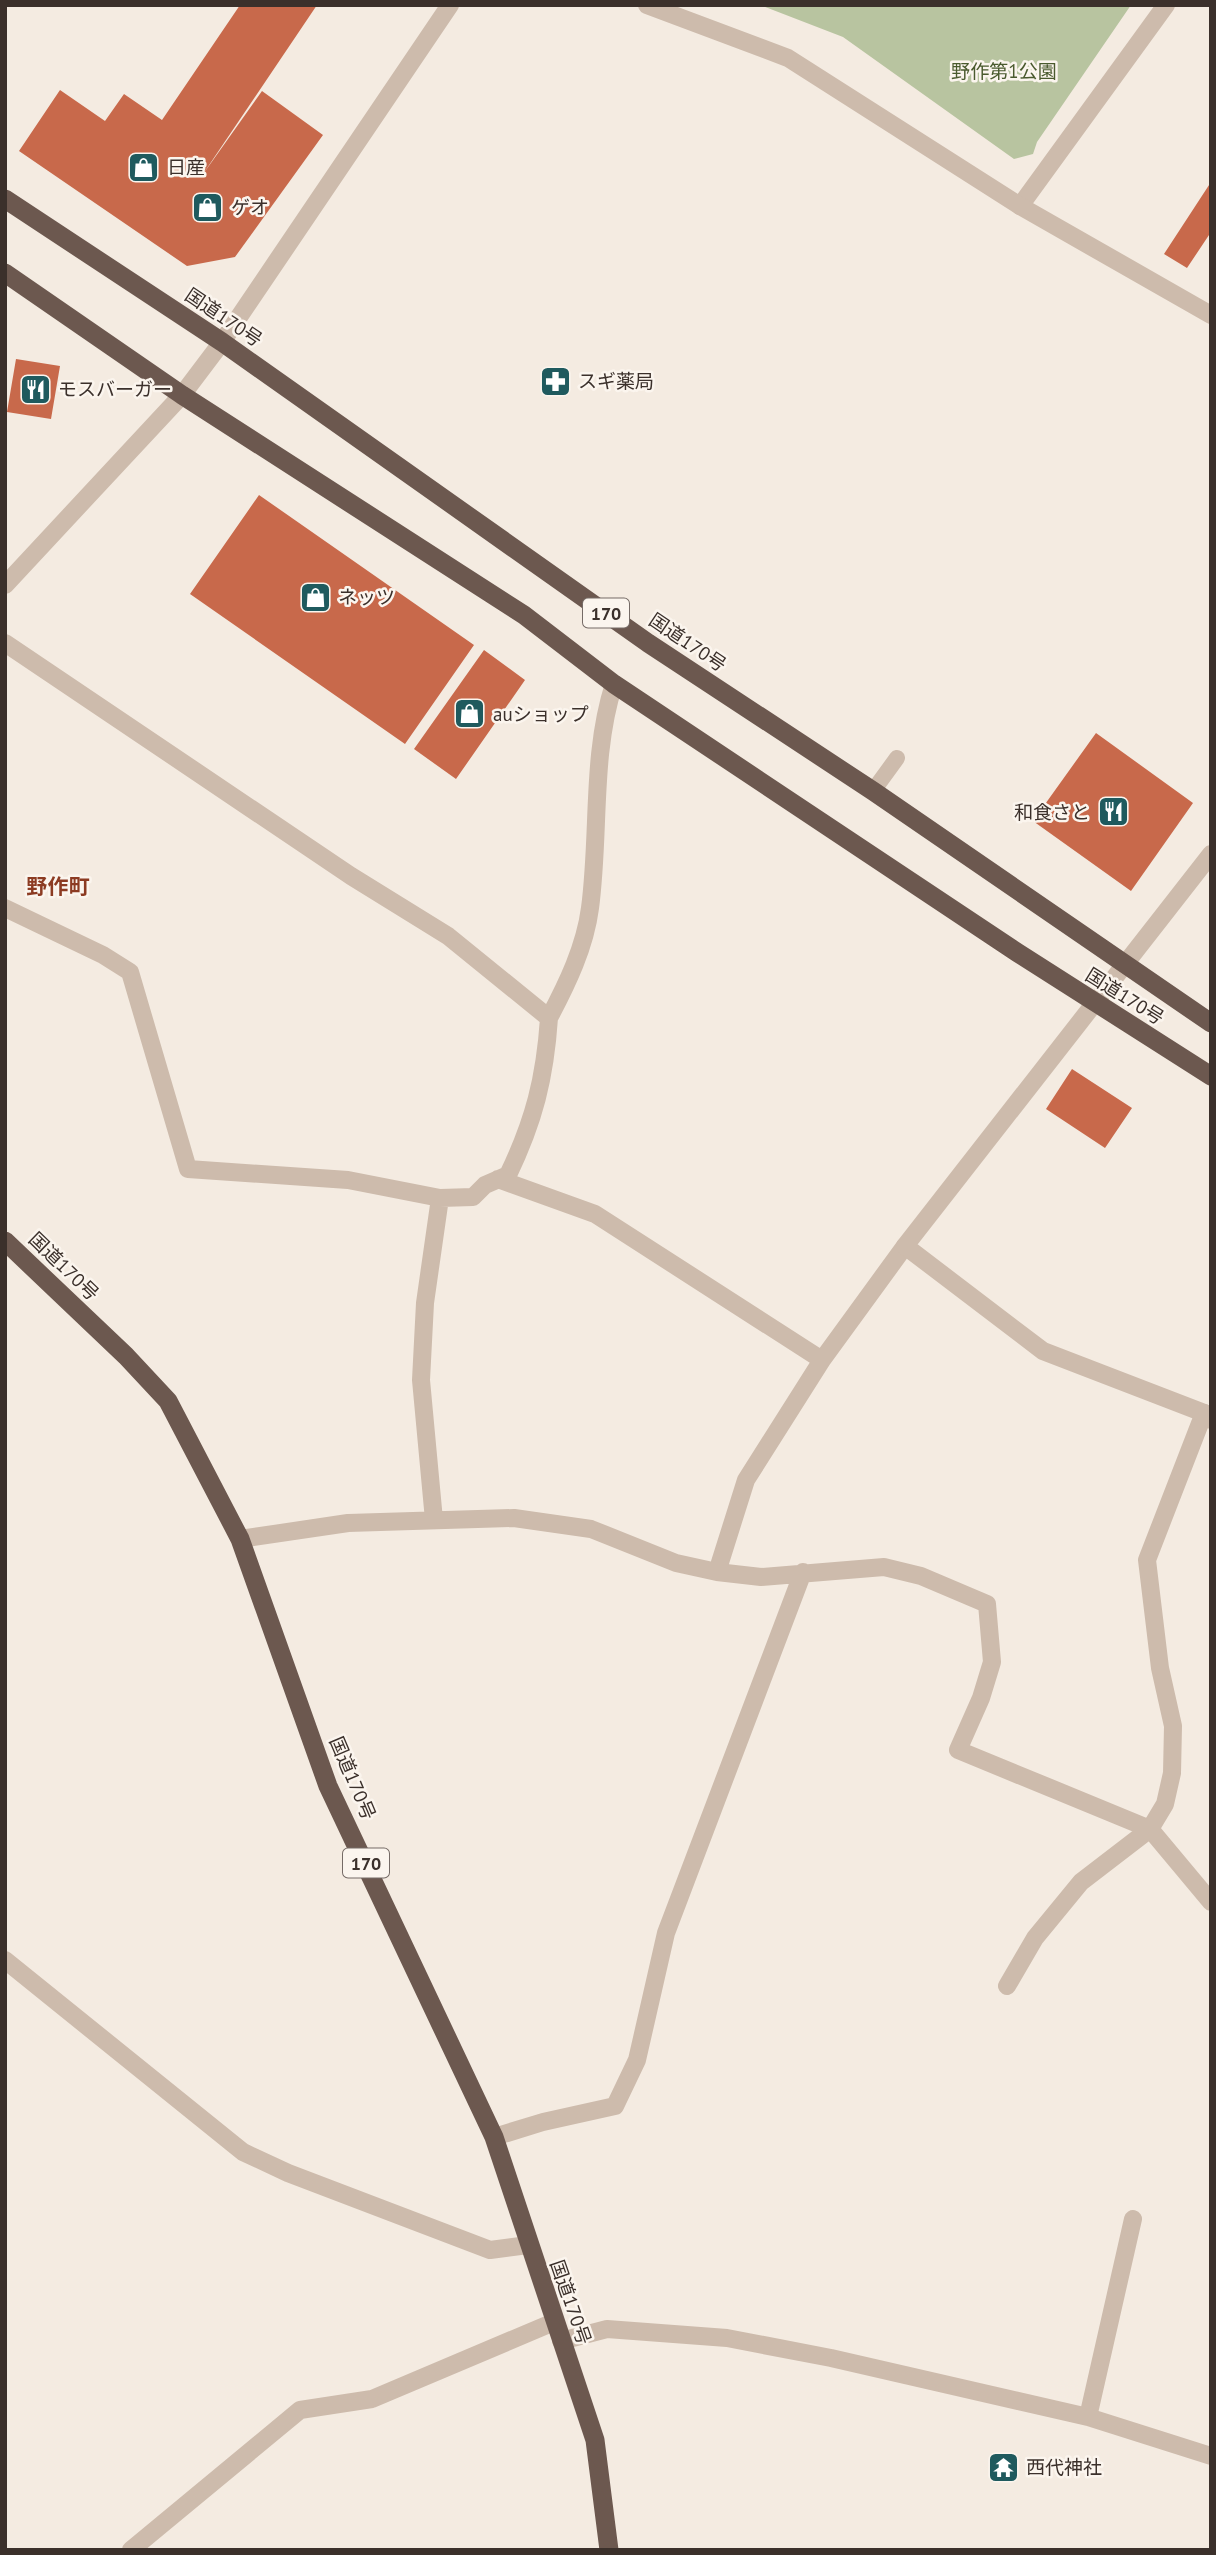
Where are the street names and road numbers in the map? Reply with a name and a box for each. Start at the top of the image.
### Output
street label: 国道170号 [181,282,267,352]
road number: 170 [583,598,629,628]
street label: 国道170号 [645,607,731,677]
street label: 国道170号 [1081,962,1169,1030]
street label: 国道170号 [24,1227,104,1305]
street label: 国道170号 [325,1733,381,1823]
road number: 170 [343,1849,389,1878]
street label: 国道170号 [545,2256,597,2348]

